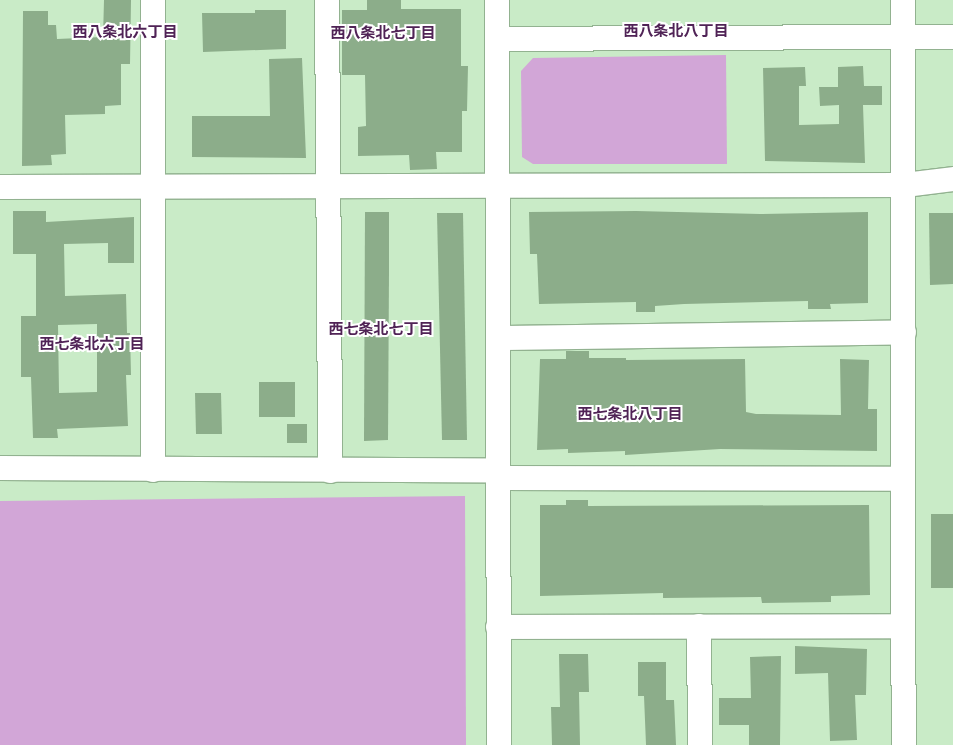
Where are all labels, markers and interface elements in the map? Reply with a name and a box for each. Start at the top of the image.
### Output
district label: 西八条北八丁目 [624,23,728,41]
district label: 西八条北六丁目 [73,24,177,42]
district label: 西八条北七丁目 [331,25,435,43]
district label: 西七条北七丁目 [329,321,433,339]
district label: 西七条北六丁目 [40,336,144,354]
district label: 西七条北八丁目 [578,406,682,424]

